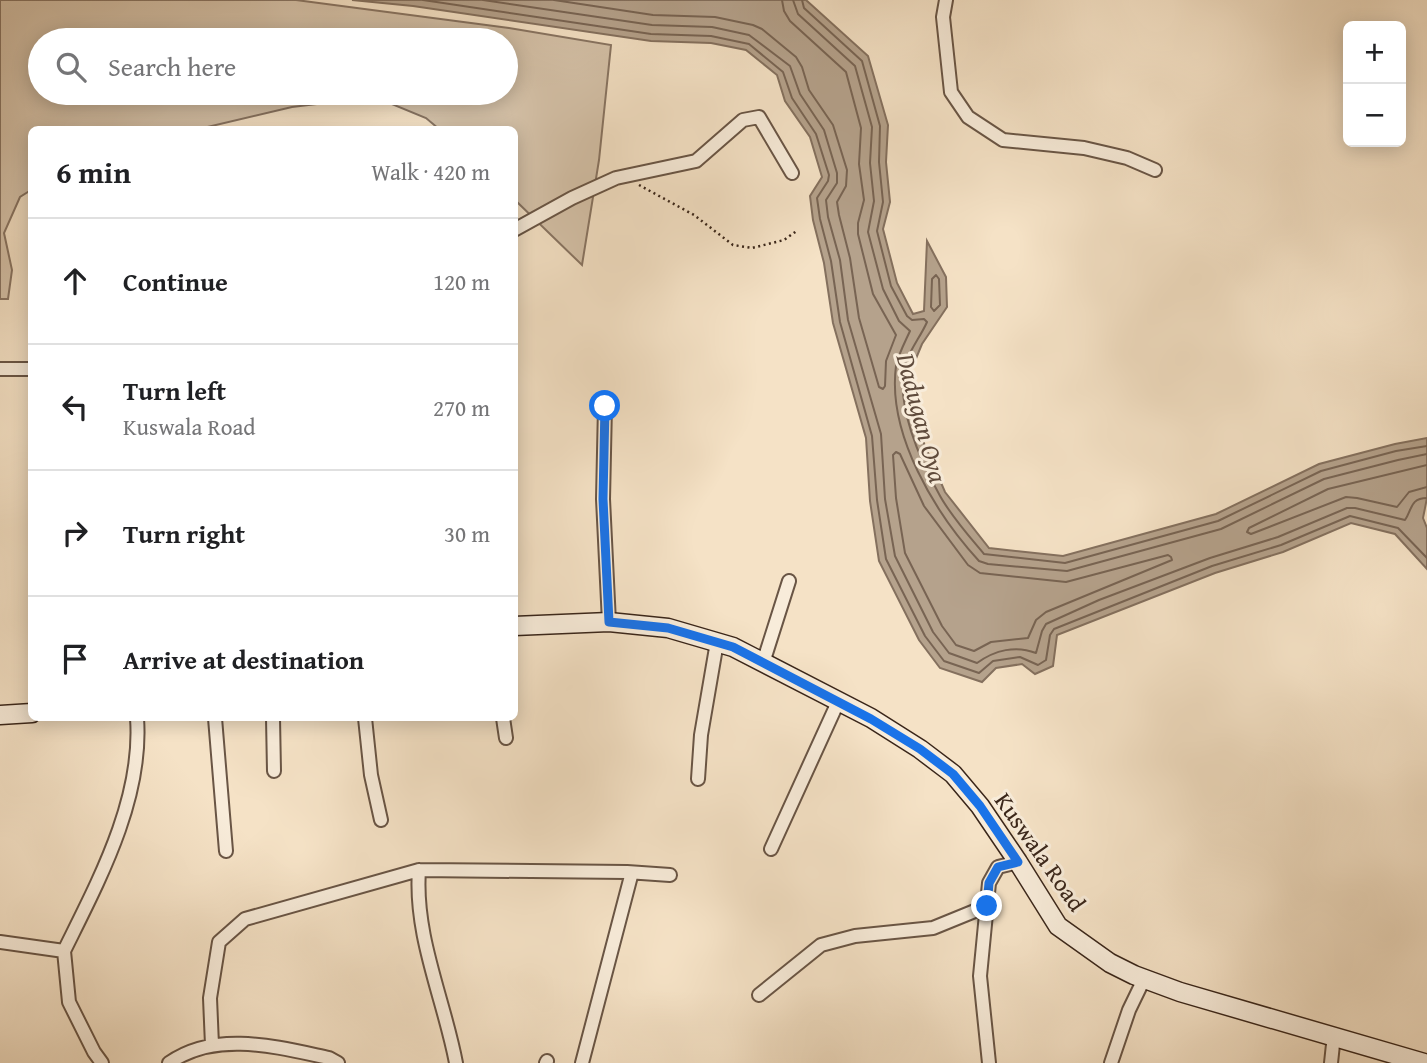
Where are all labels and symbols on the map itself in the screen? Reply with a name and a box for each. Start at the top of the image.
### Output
water label: Dadugan Oya [886,348,958,487]
route start [589,390,620,421]
street label: Kuswala Road [986,785,1095,919]
route end [971,890,1002,921]

